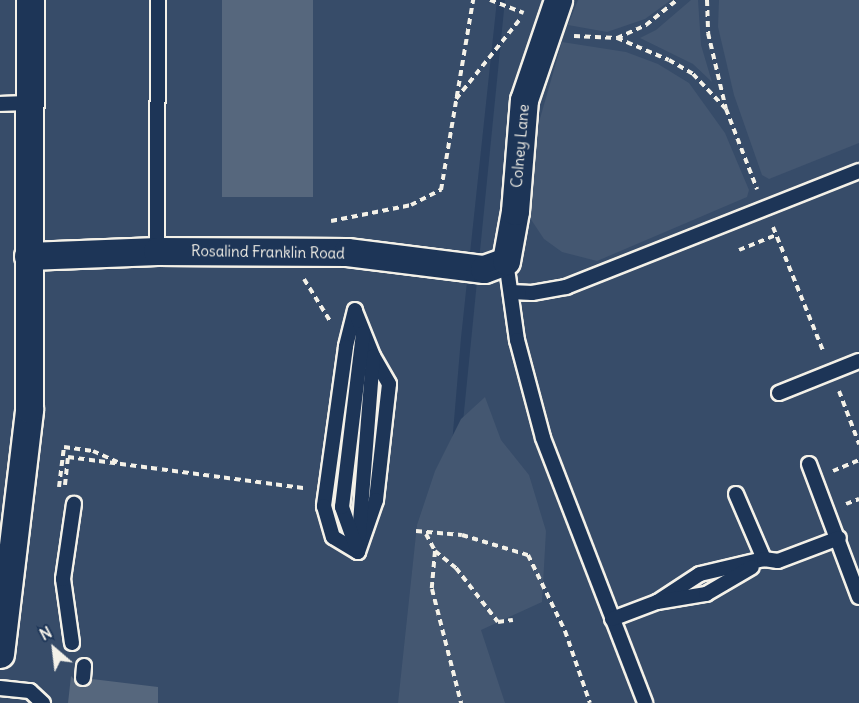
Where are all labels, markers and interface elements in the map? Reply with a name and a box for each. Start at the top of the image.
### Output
street label: Colney Lane [507,103,533,189]
street label: Rosalind Franklin Road [191,242,345,262]
north arrow [24,619,84,679]
text: N [36,622,55,645]

